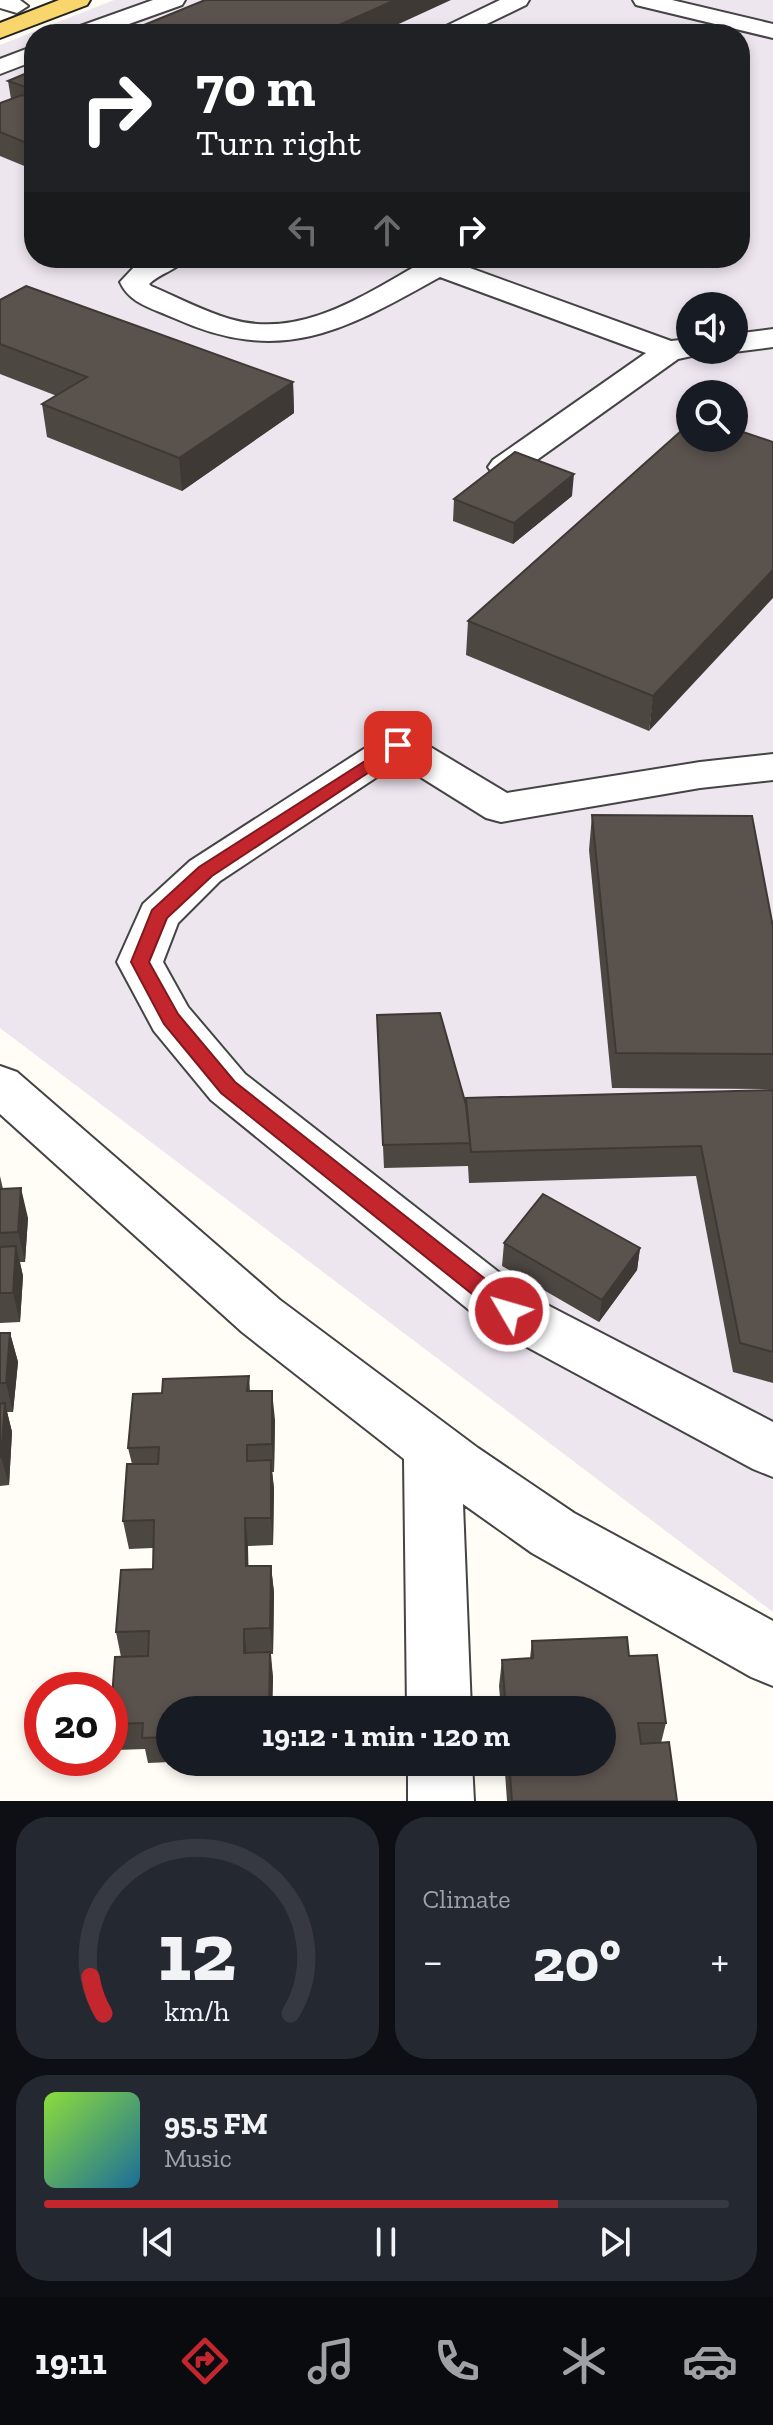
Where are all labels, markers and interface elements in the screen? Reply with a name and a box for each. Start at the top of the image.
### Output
text: 70 m [196,53,316,120]
icon: right [64,56,168,160]
text: Turn right [196,121,361,164]
icon: left [281,208,325,252]
icon: ahead [365,208,409,252]
icon: right [449,208,493,252]
map controls [676,292,748,452]
button: sound [676,292,748,364]
button: search [676,380,748,452]
pin [364,711,432,779]
icon: arrive [376,723,420,767]
position arrow [467,1269,551,1353]
speed limit sign: 20 [24,1672,128,1776]
text: 19:12 · 1 min · 120 m [262,1718,510,1754]
text: Climate [423,1883,510,1915]
text: 12 [158,1901,236,2001]
text: 20° [533,1924,621,1996]
text: − [423,1934,443,1987]
text: + [710,1934,729,1987]
text: km/h [165,1994,230,2028]
text: 95.5 FM [164,2106,268,2142]
text: Music [164,2142,232,2174]
icon: previous [136,2220,180,2264]
icon: pause [364,2220,408,2264]
icon: next [593,2220,637,2264]
icon: directions [177,2333,233,2389]
icon: music [303,2333,359,2389]
icon: phone [429,2333,485,2389]
icon: climate [556,2333,612,2389]
icon: car [682,2333,738,2389]
text: 19:11 [35,2340,107,2383]

